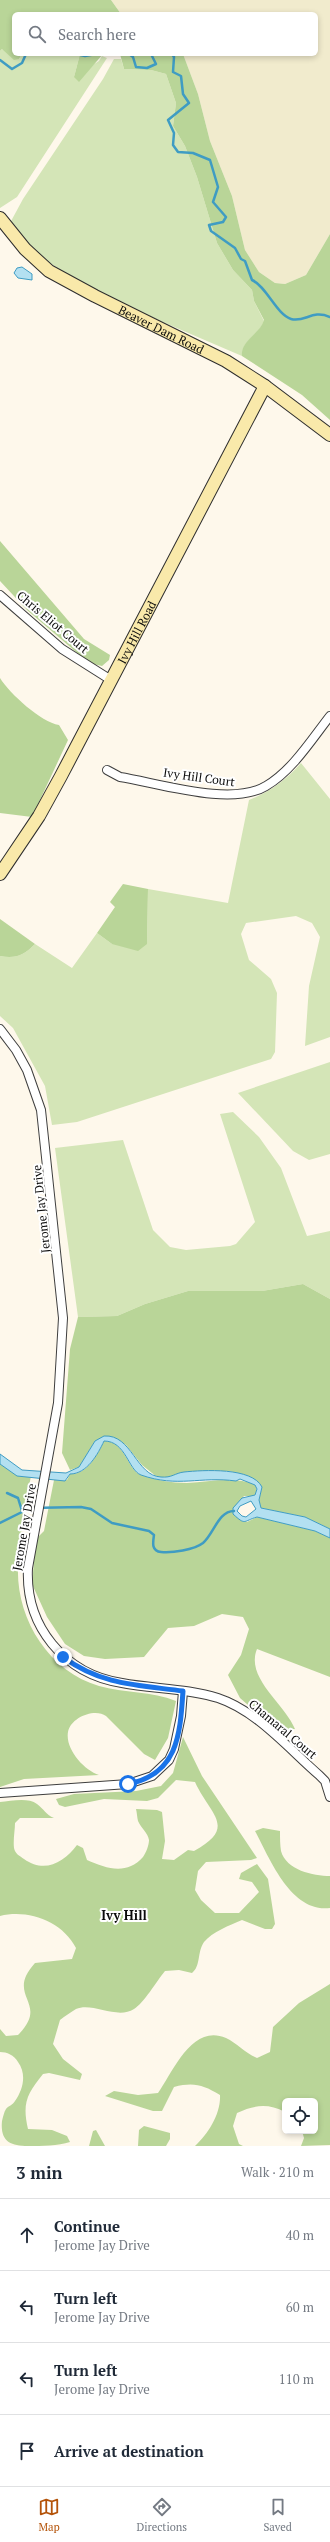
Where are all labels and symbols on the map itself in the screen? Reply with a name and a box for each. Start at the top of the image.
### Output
street label: Beaver Dam Road [116,301,207,357]
street label: Chris Eliot Court [14,588,92,657]
street label: Ivy Hill Road [114,598,159,666]
street label: Ivy Hill Court [162,765,236,790]
street label: Jerome Jay Drive [29,1164,53,1254]
street label: Jerome Jay Drive [9,1482,39,1572]
route end [54,1648,72,1666]
street label: Chamaral Court [246,1696,321,1762]
route start [119,1775,137,1793]
district label: Ivy Hill [101,1906,147,1924]

